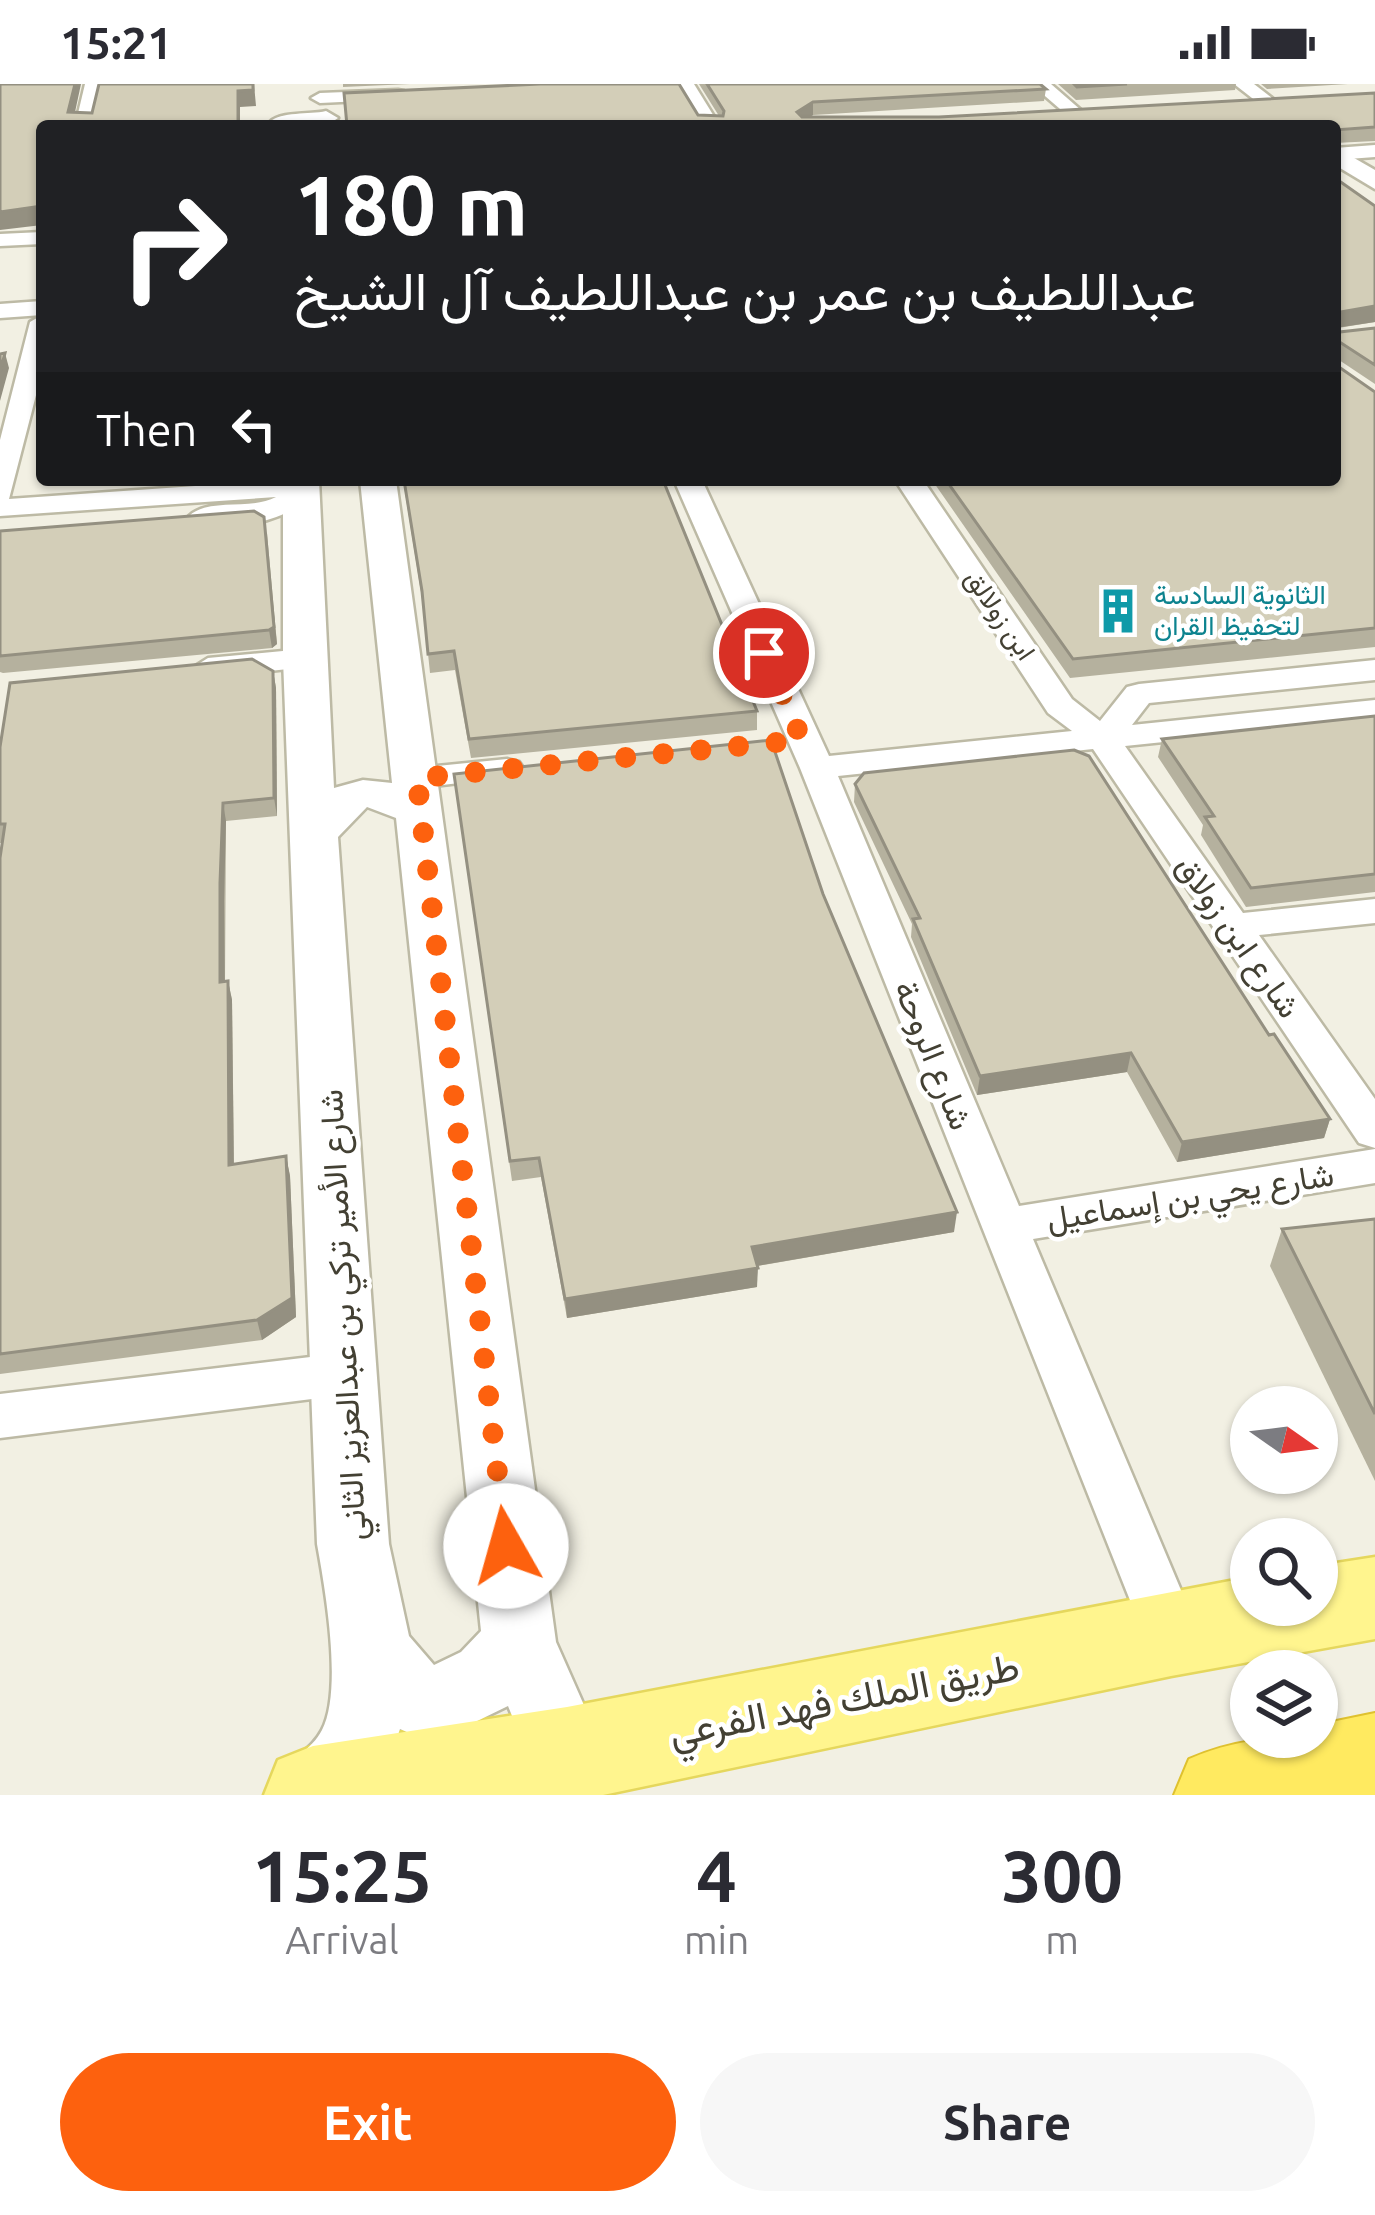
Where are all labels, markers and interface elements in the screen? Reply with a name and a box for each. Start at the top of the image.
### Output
text: 15:21 [60,17,173,68]
text: 180 m [294,157,528,251]
icon: right [96,168,252,324]
text: عبداللطيف بن عمر بن عبداللطيف آل الشيخ [294,260,1196,320]
icon: left [221,396,287,462]
text: Then [96,404,197,455]
street label: ابن زولالق [957,564,1042,667]
place label: الثانوية السادسة لتحفيظ القران [1154,579,1326,643]
building icon: الثانوية السادسة لتحفيظ القران [1093,586,1143,636]
pin [713,602,815,704]
icon: arrive [731,620,797,686]
street label: شارع ابن زولاق [1166,847,1309,1027]
street label: شارع الروحة [883,975,981,1137]
street label: شارع الأمير تركي بن عبدالعزيز الثاني [311,1088,381,1542]
street label: شارع يحي بن إسماعيل [1044,1155,1338,1245]
north arrow [1230,1386,1338,1494]
map controls [1230,1386,1338,1758]
position arrow [443,1483,569,1609]
button: search [1230,1518,1338,1626]
street label: طريق الملك فهد الفرعي [665,1644,1025,1764]
button: layers [1230,1650,1338,1758]
text: 15:25 [252,1835,432,1916]
text: 4 [696,1835,737,1916]
text: 300 [1001,1835,1123,1916]
text: Arrival [285,1918,399,1961]
text: min [684,1918,749,1961]
text: m [1045,1918,1079,1961]
button: Exit [60,2053,676,2191]
button: Share [700,2053,1315,2191]

